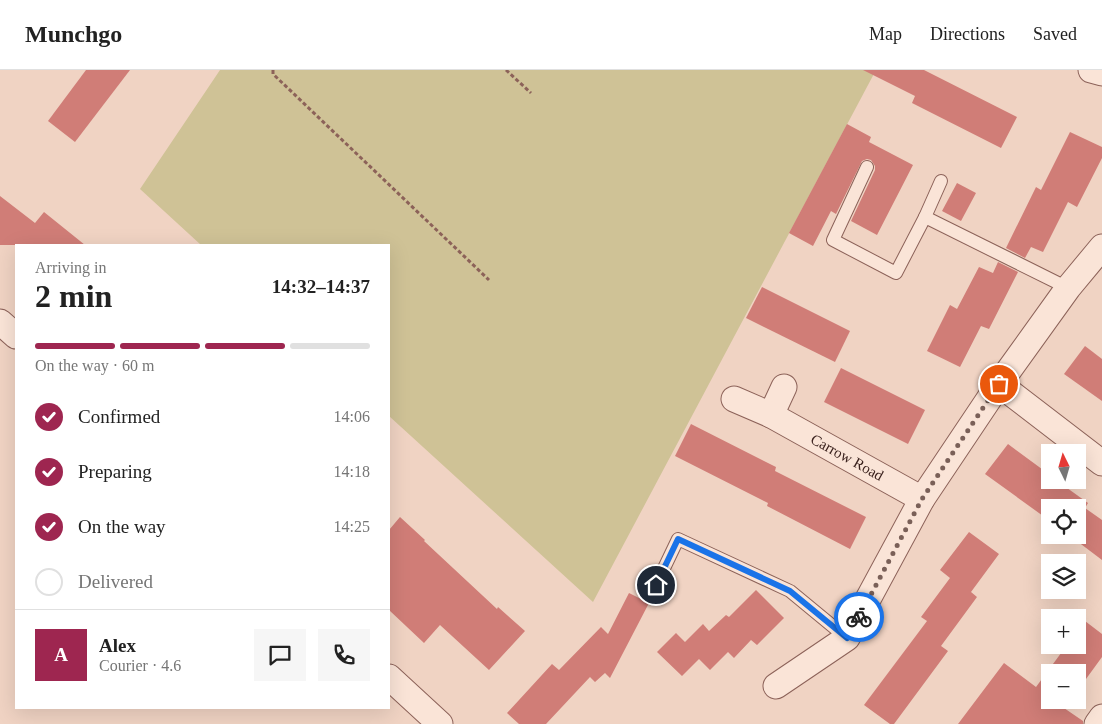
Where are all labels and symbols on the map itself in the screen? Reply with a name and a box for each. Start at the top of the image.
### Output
pin [978,363,1020,405]
street label: Carrow Road [808,431,887,484]
north arrow [1041,444,1086,489]
pin [635,564,677,606]
courier [834,592,884,642]

